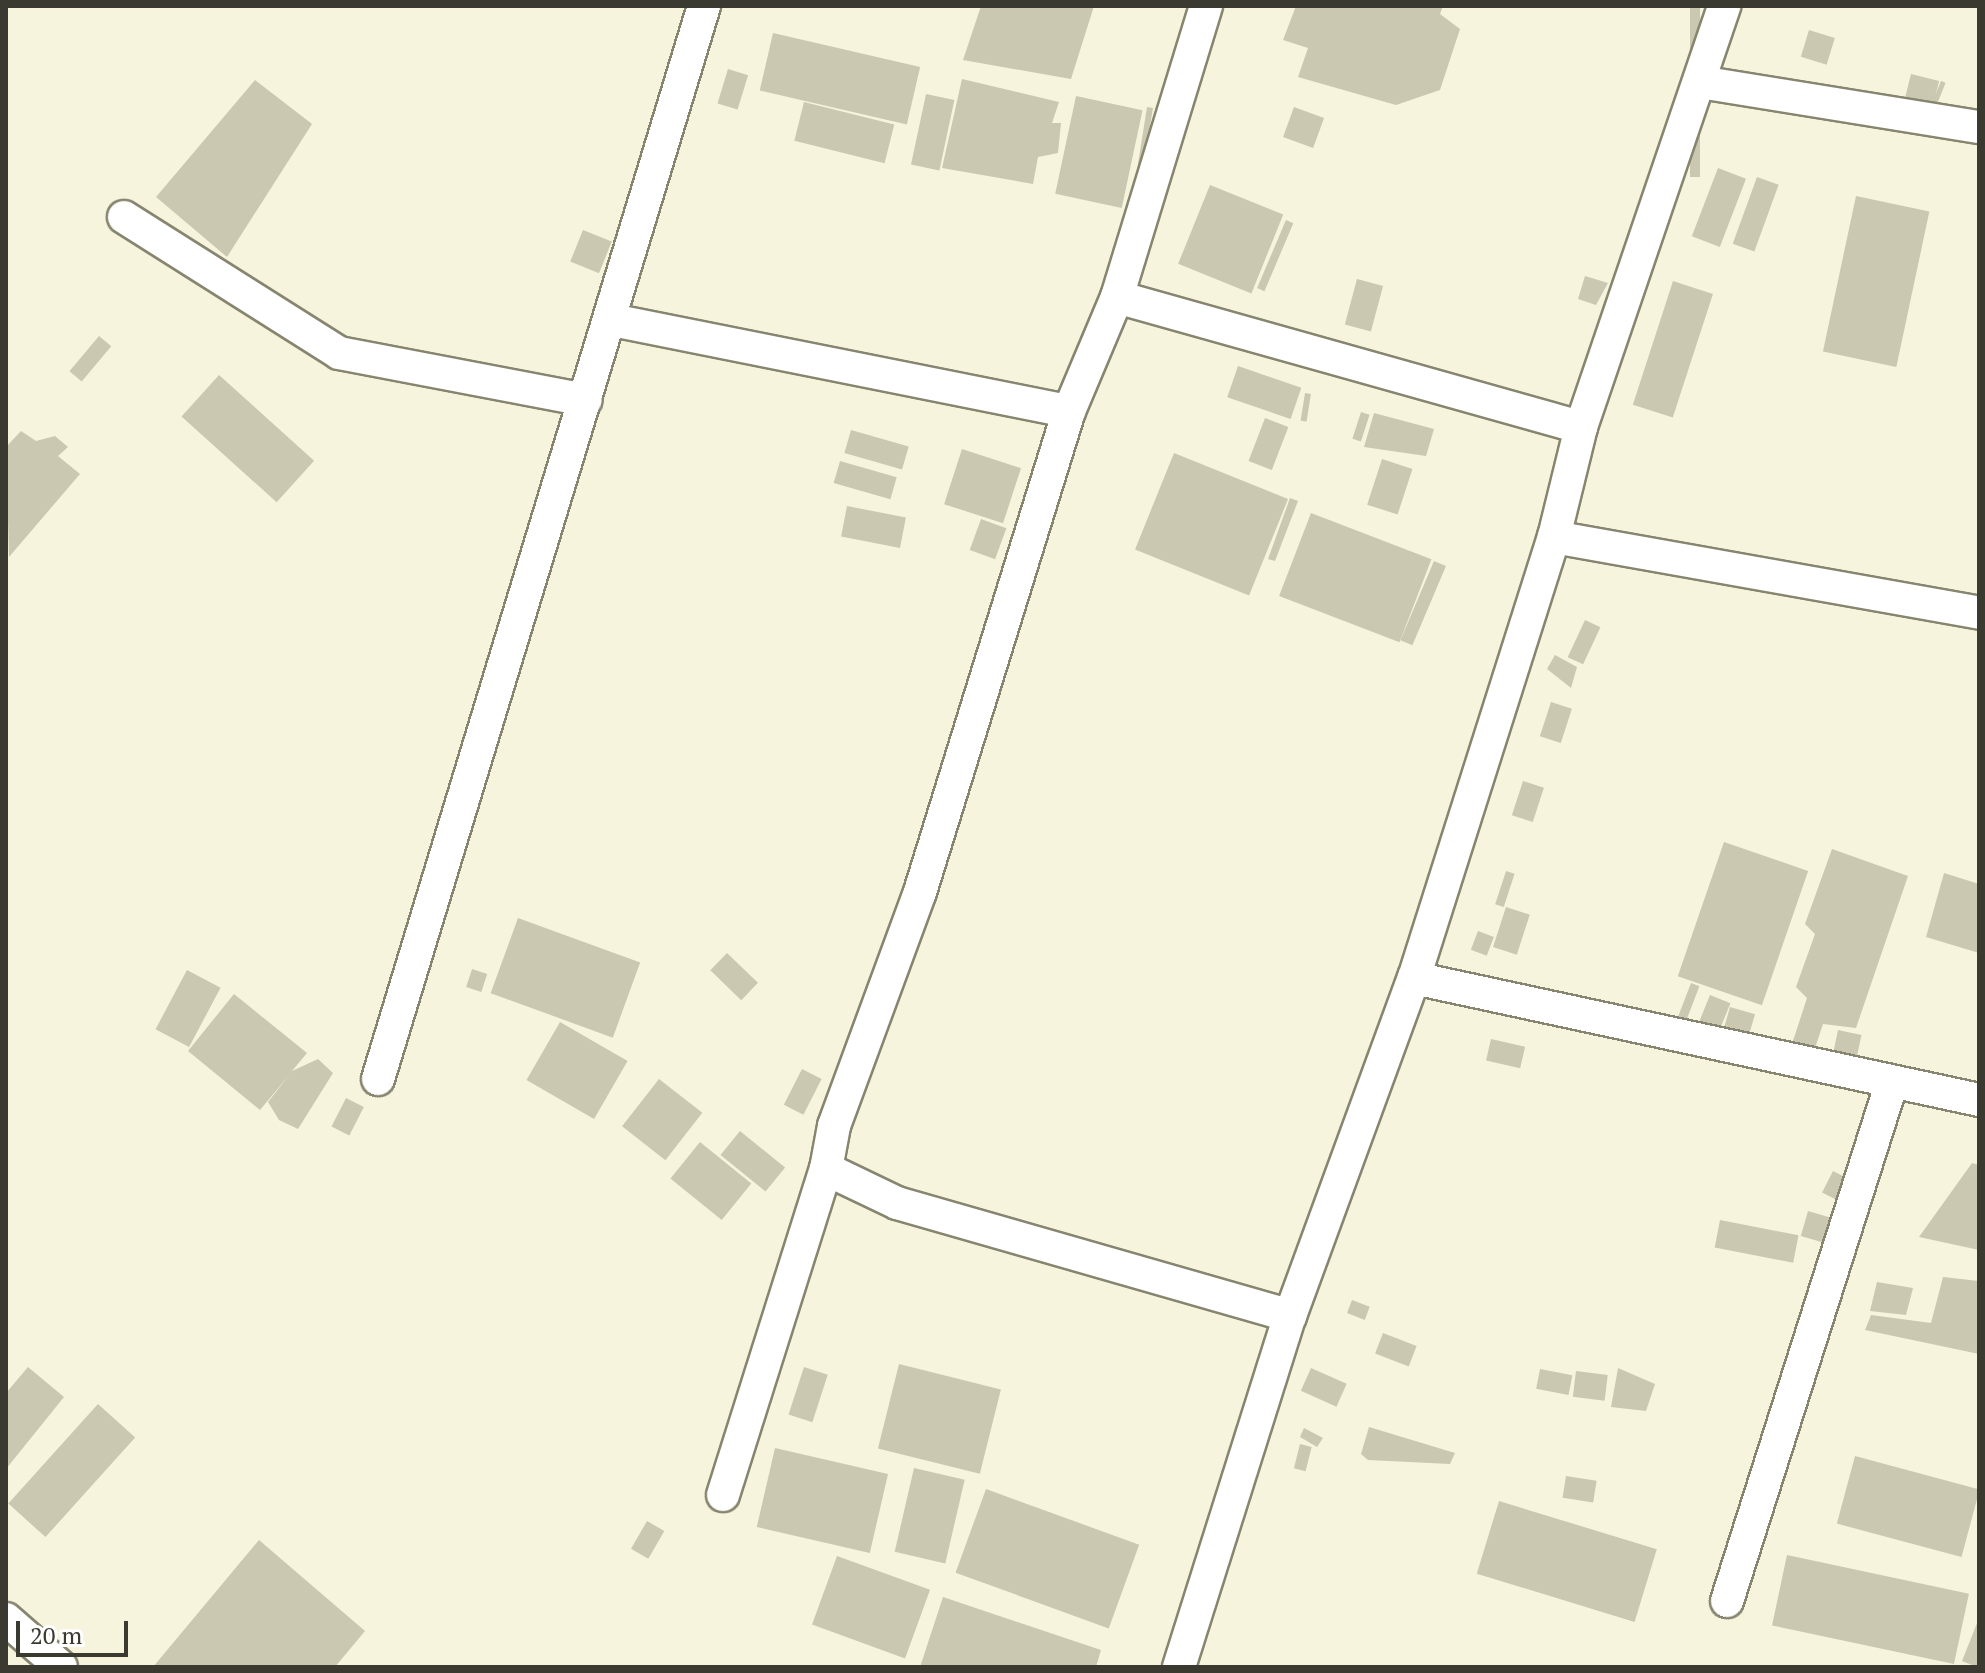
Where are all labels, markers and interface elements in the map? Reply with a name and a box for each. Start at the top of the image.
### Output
scale bar [20,1605,132,1655]
text: 20 m [30,1619,82,1651]

